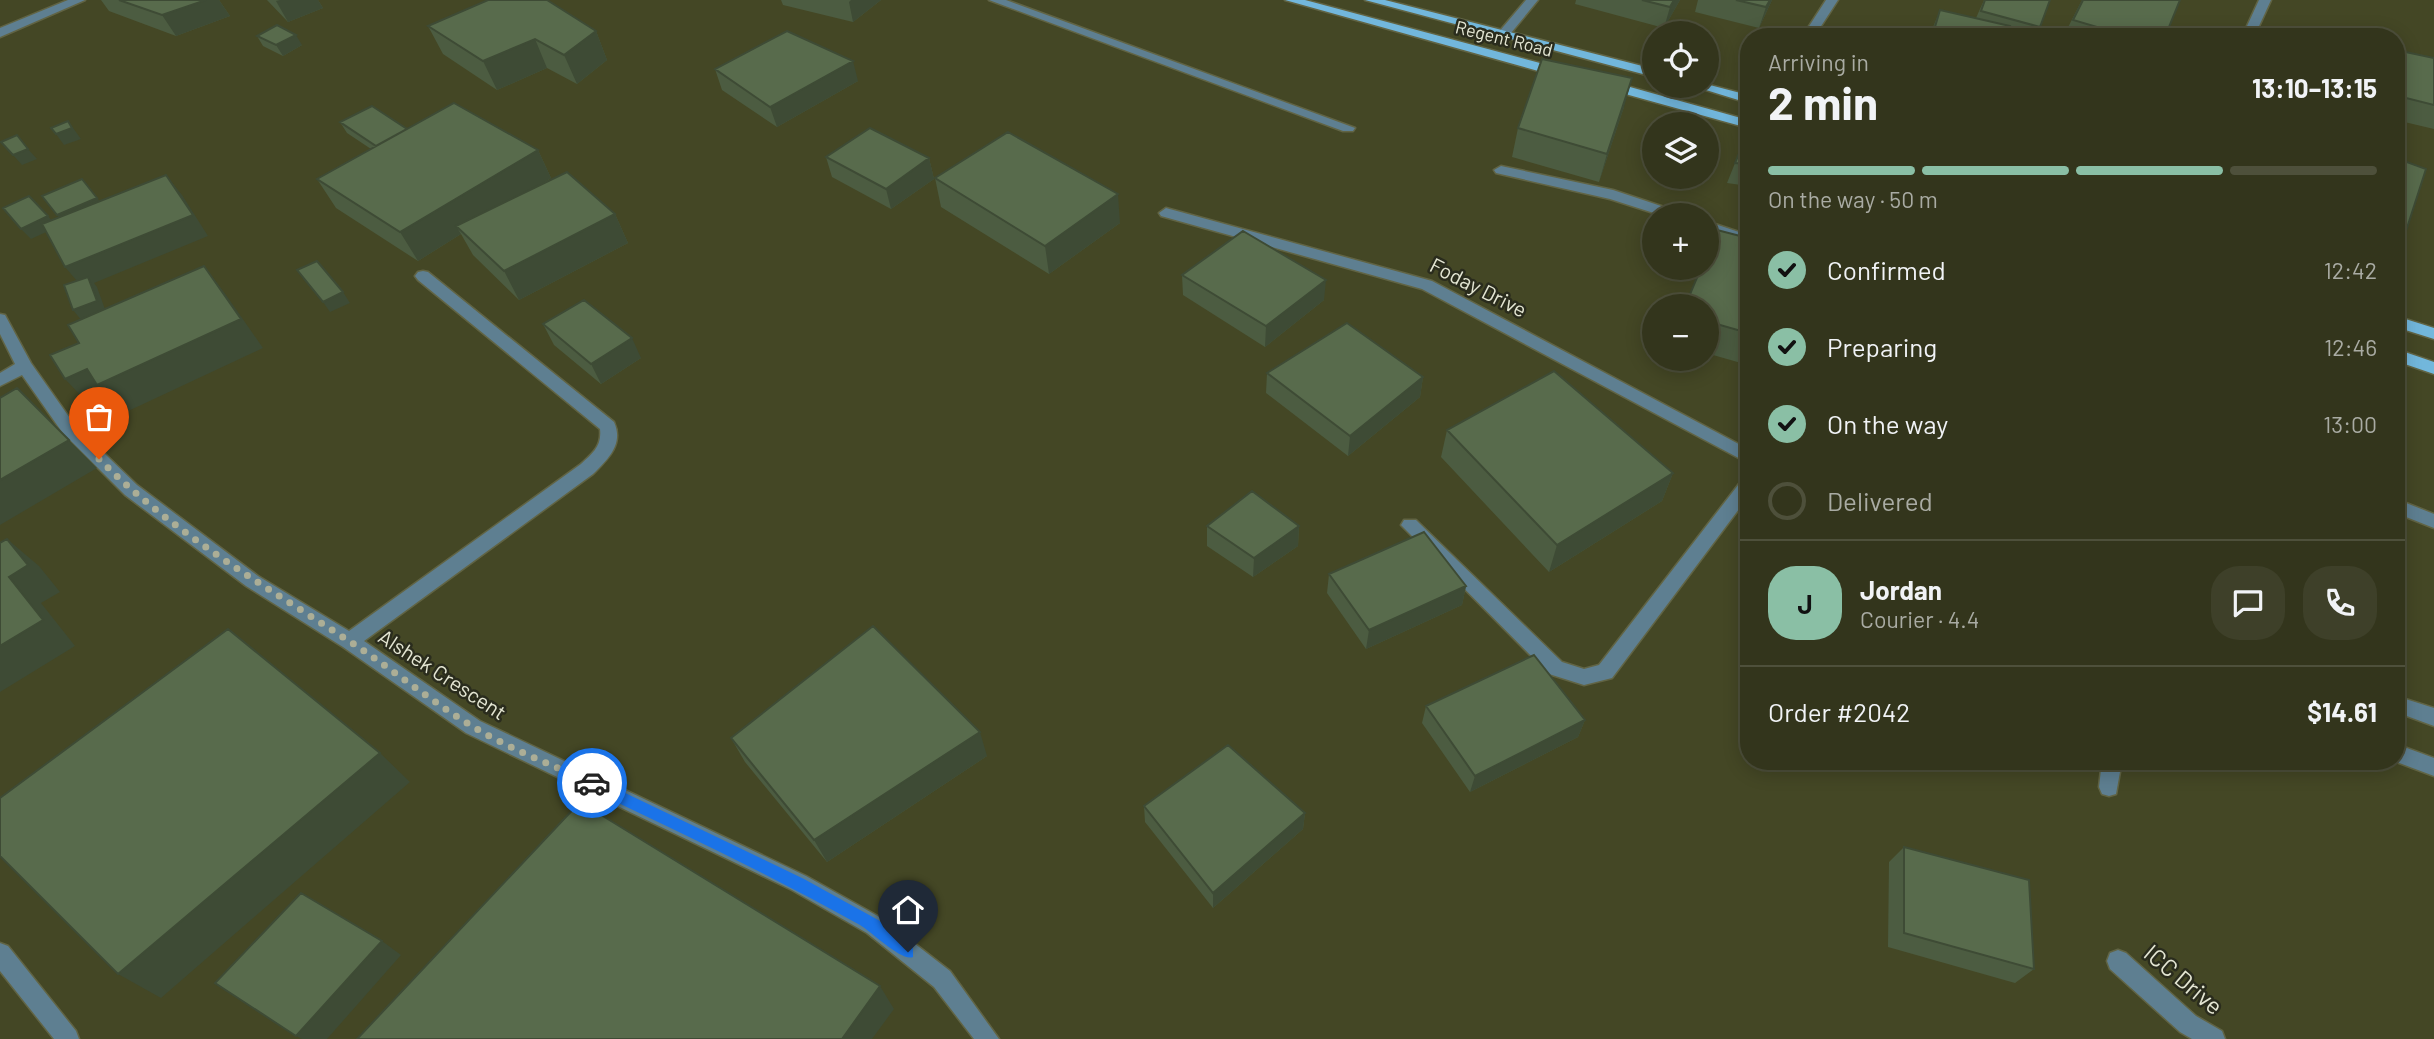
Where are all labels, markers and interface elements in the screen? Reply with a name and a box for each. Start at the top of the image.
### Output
street label: Regent Road [1453,15,1555,61]
map controls [1642,21,1719,371]
button: locate [1642,21,1719,98]
text: Arriving in [1768,48,1869,76]
text: 13:10–13:15 [2252,72,2377,103]
text: 2 min [1768,74,1878,129]
button: layers [1642,112,1719,189]
text: On the way · 50 m [1768,185,1938,213]
button: + [1642,203,1719,280]
icon: check [1768,251,1806,289]
street label: Foday Drive [1426,252,1531,322]
text: Confirmed [1827,254,1946,285]
text: 12:42 [2324,256,2377,284]
button: − [1642,294,1719,371]
icon: check [1768,328,1806,366]
text: Preparing [1827,331,1937,362]
text: 12:46 [2324,333,2377,361]
pin [69,387,129,459]
icon: bag [80,398,118,436]
icon: check [1768,405,1806,443]
text: On the way [1827,408,1948,439]
text: 13:00 [2323,410,2377,438]
text: Delivered [1827,485,1933,516]
button: chat [2211,566,2285,640]
button: phone [2303,566,2377,640]
text: Jordan [1860,574,1942,605]
text: J [1797,588,1813,619]
text: Courier · 4.4 [1860,605,1979,633]
street label: Alshek Crescent [374,623,511,724]
text: Order #2042 [1768,696,1910,727]
text: $14.61 [2307,696,2377,727]
courier [557,748,627,818]
icon: car [573,764,611,802]
pin [878,880,938,952]
icon: home [889,891,927,929]
street label: ICC Drive [2139,938,2229,1020]

